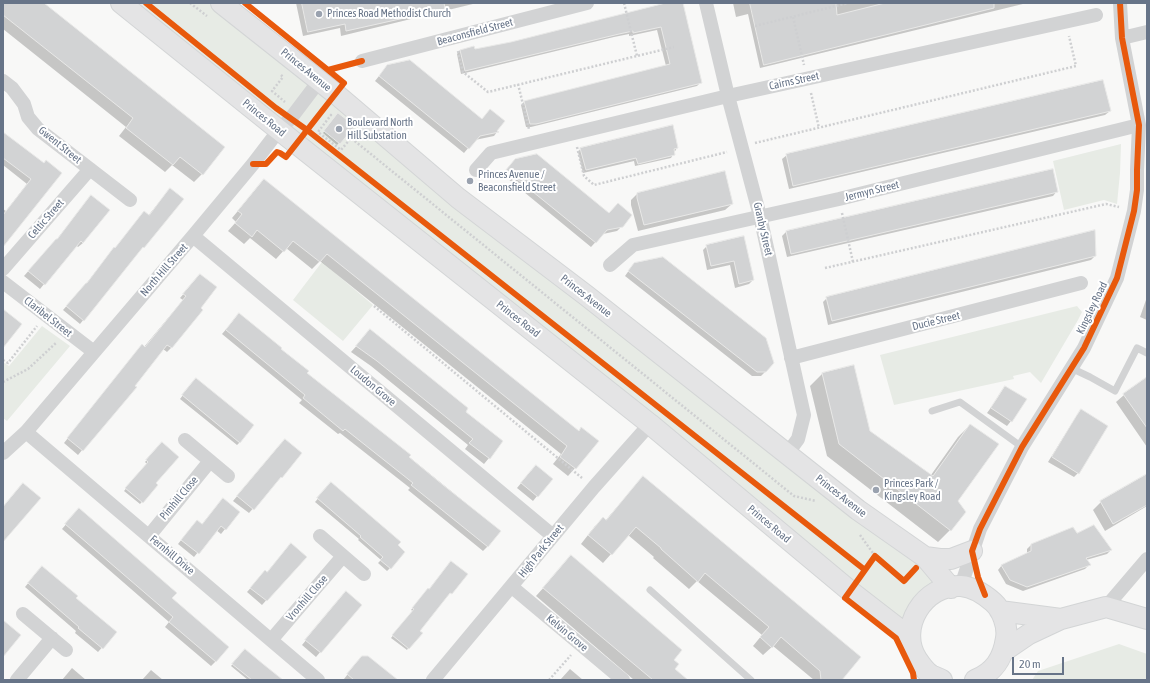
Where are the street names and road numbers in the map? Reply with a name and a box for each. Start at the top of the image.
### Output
street label: Beaconsfield Street [436,16,514,48]
street label: Princes Avenue [278,46,334,94]
street label: Cairns Street [768,69,820,93]
street label: Princes Road [240,97,288,139]
street label: Gwent Street [36,124,84,166]
street label: Jermyn Street [844,178,900,204]
street label: Celtic Street [25,196,67,242]
street label: Granby Street [750,201,776,257]
street label: North Hill Street [138,241,190,299]
street label: Princes Avenue [558,272,614,320]
street label: Kingsley Road [1074,280,1110,336]
street label: Claribel Street [21,294,75,340]
street label: Princes Road [493,298,543,340]
street label: Ducie Street [911,309,961,333]
street label: Loudon Grove [347,363,399,409]
street label: Princes Avenue [813,472,869,520]
street label: Pimhill Close [157,474,201,522]
street label: Princes Road [745,502,793,546]
street label: High Park Street [516,522,566,580]
street label: Fernhill Drive [147,532,197,578]
street label: Vronhill Close [284,572,330,624]
street label: Kelvin Grove [543,612,591,654]

